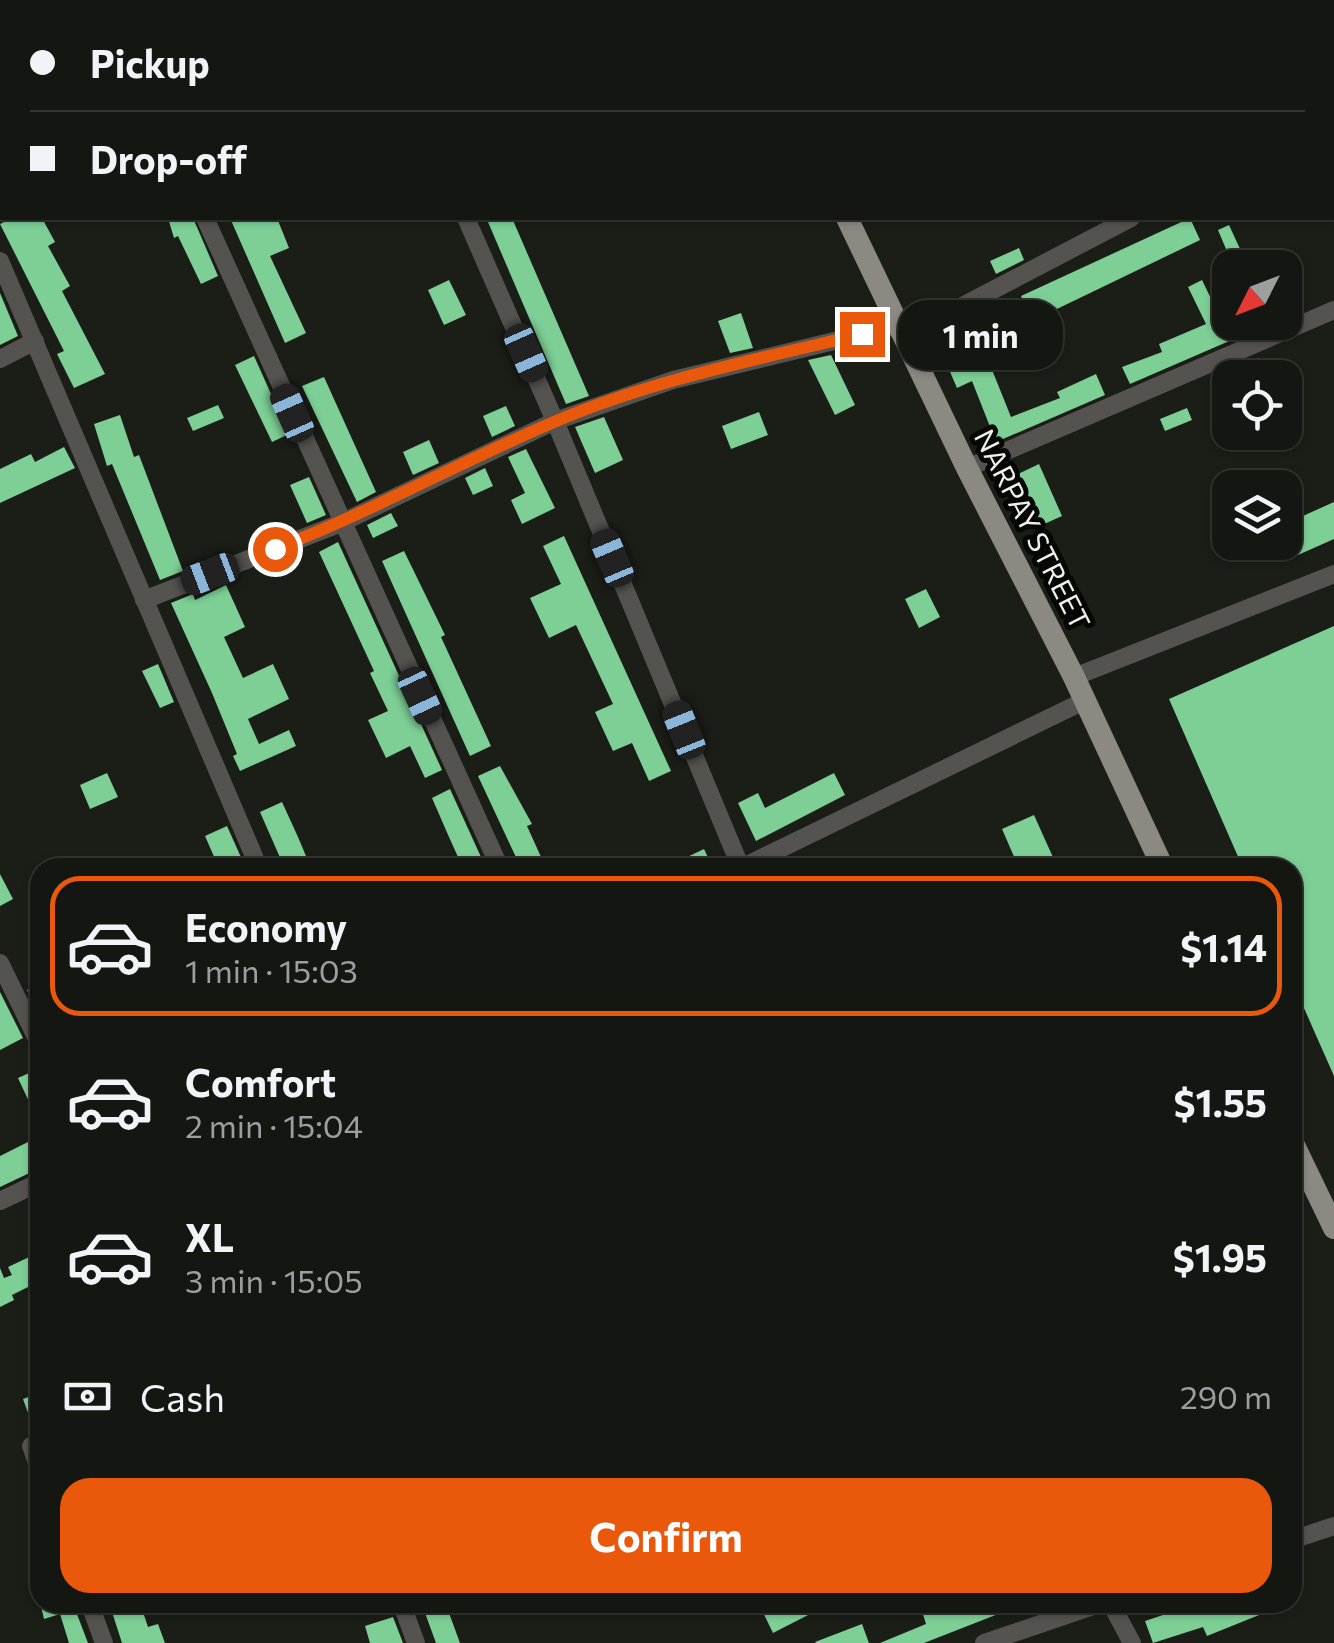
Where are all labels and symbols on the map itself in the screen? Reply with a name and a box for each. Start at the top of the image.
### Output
north arrow [1212,250,1302,340]
callout: 1 min [897,299,1062,369]
route end [840,312,885,357]
car [500,319,552,387]
car [266,379,318,447]
street label: NARPAY STREET [968,423,1098,635]
car [586,525,638,591]
route start [253,527,298,572]
car [177,549,243,599]
car [394,662,446,730]
car [659,697,709,763]

